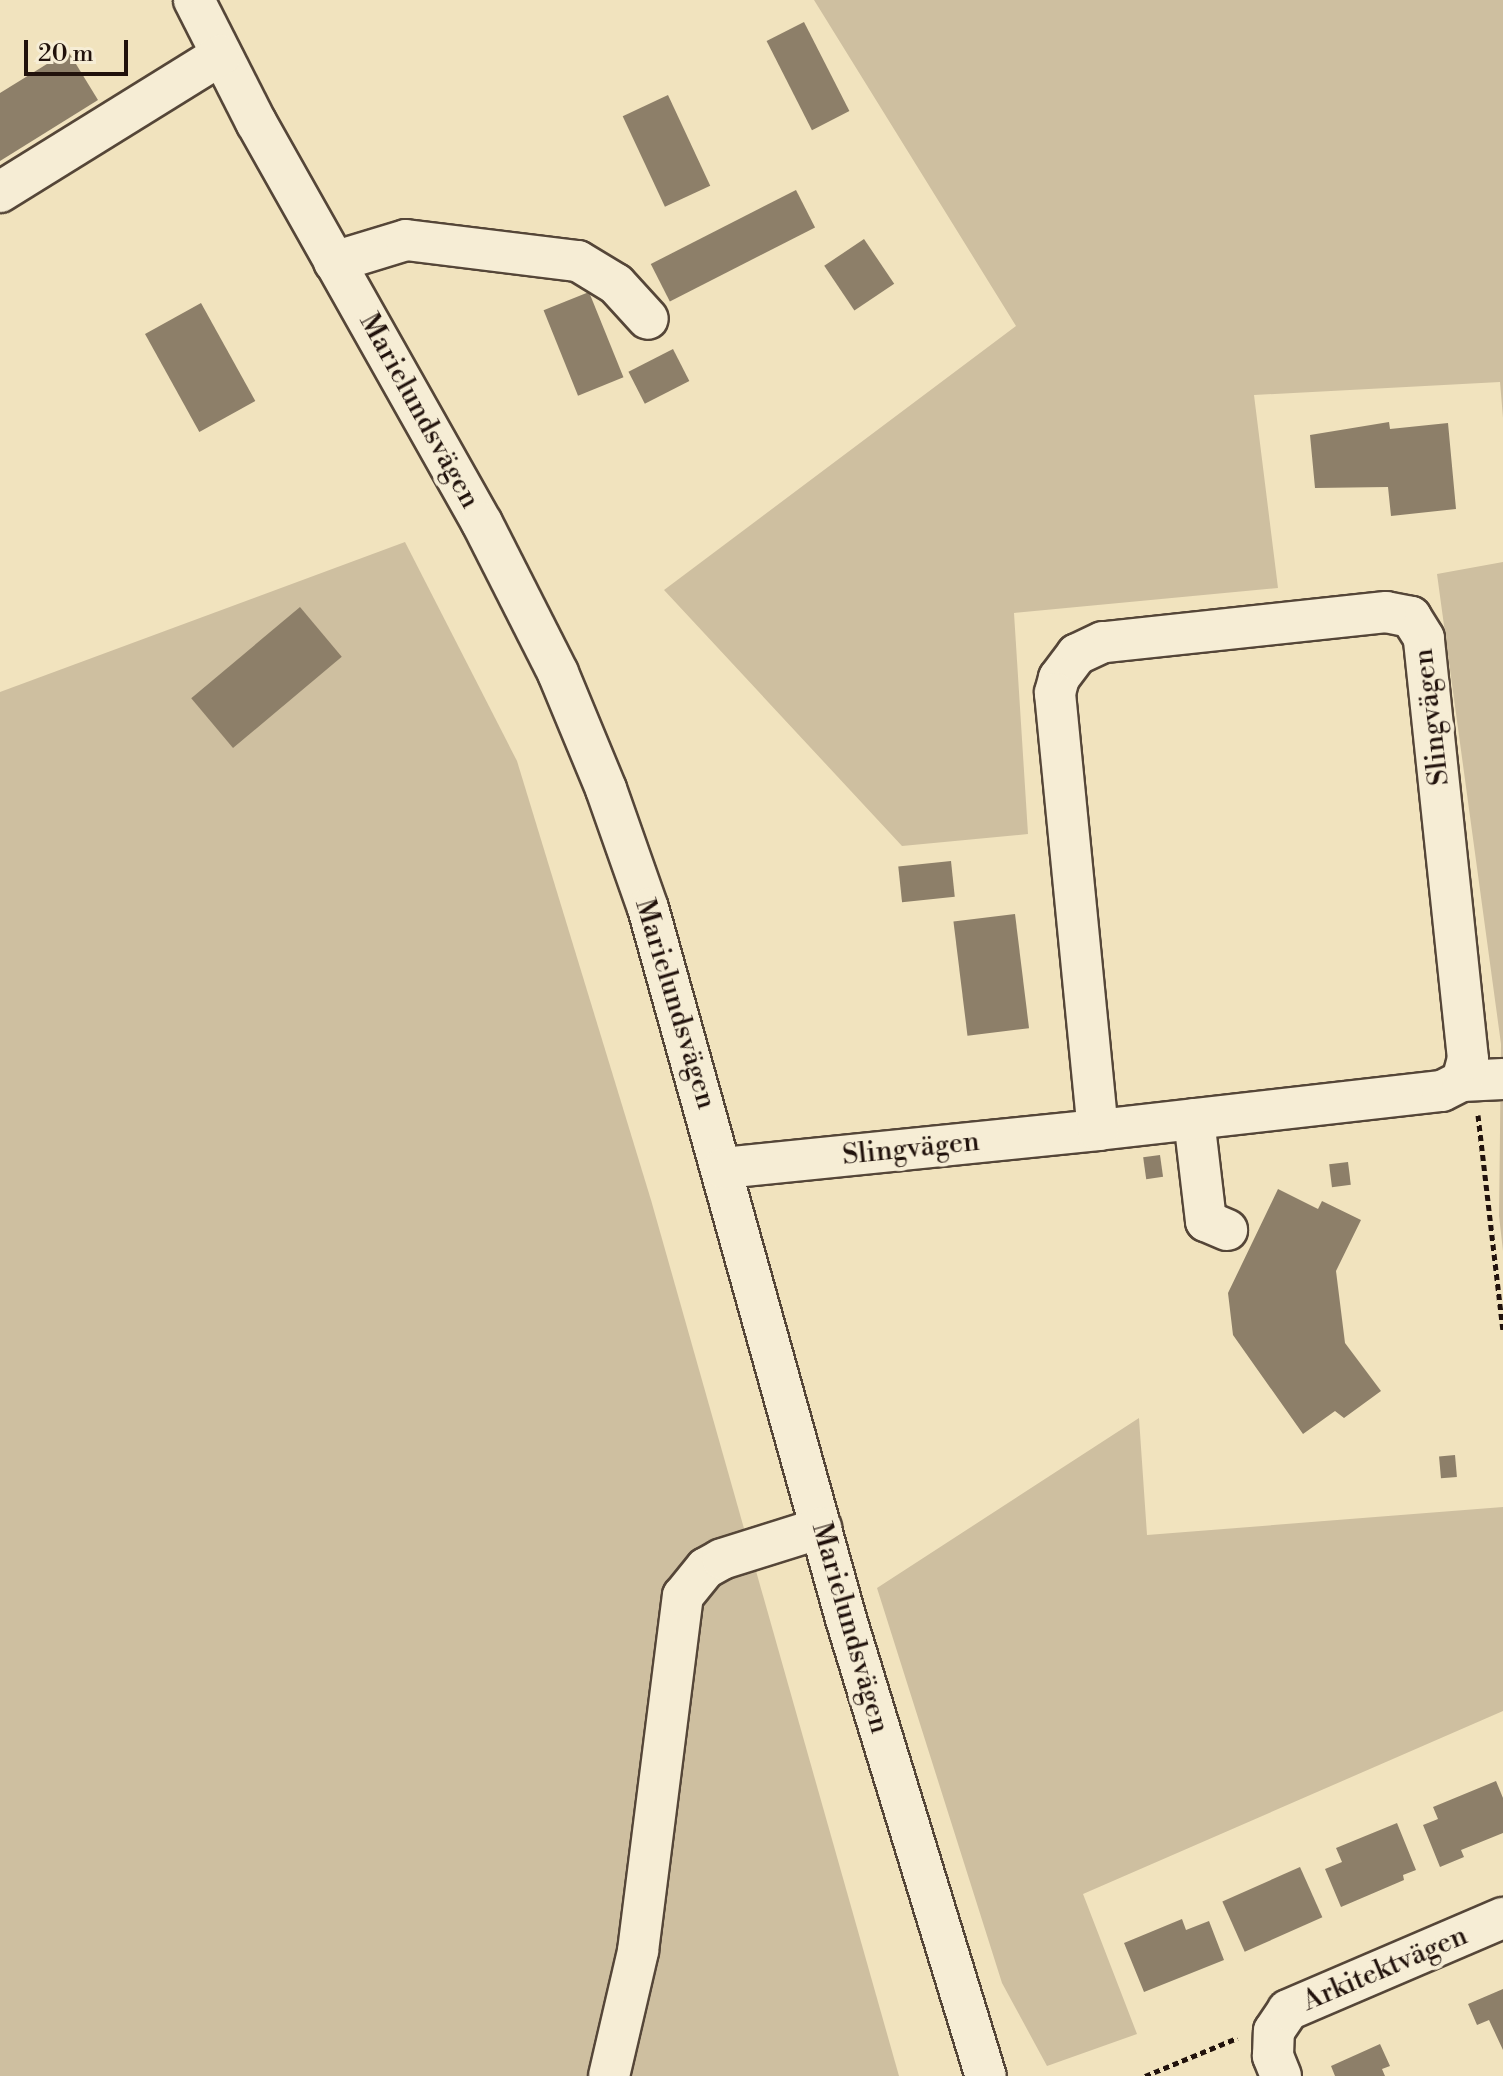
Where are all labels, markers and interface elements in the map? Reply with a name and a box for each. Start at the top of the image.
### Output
scale bar [28,24,132,74]
text: 20 m [38,39,94,69]
street label: Marielundsvägen [352,308,486,514]
street label: Slingvägen [1407,647,1457,787]
street label: Marielundsvägen [627,895,723,1113]
street label: Slingvägen [841,1125,981,1173]
street label: Marielundsvägen [804,1519,896,1737]
street label: Arkitektvägen [1298,1919,1472,2019]

